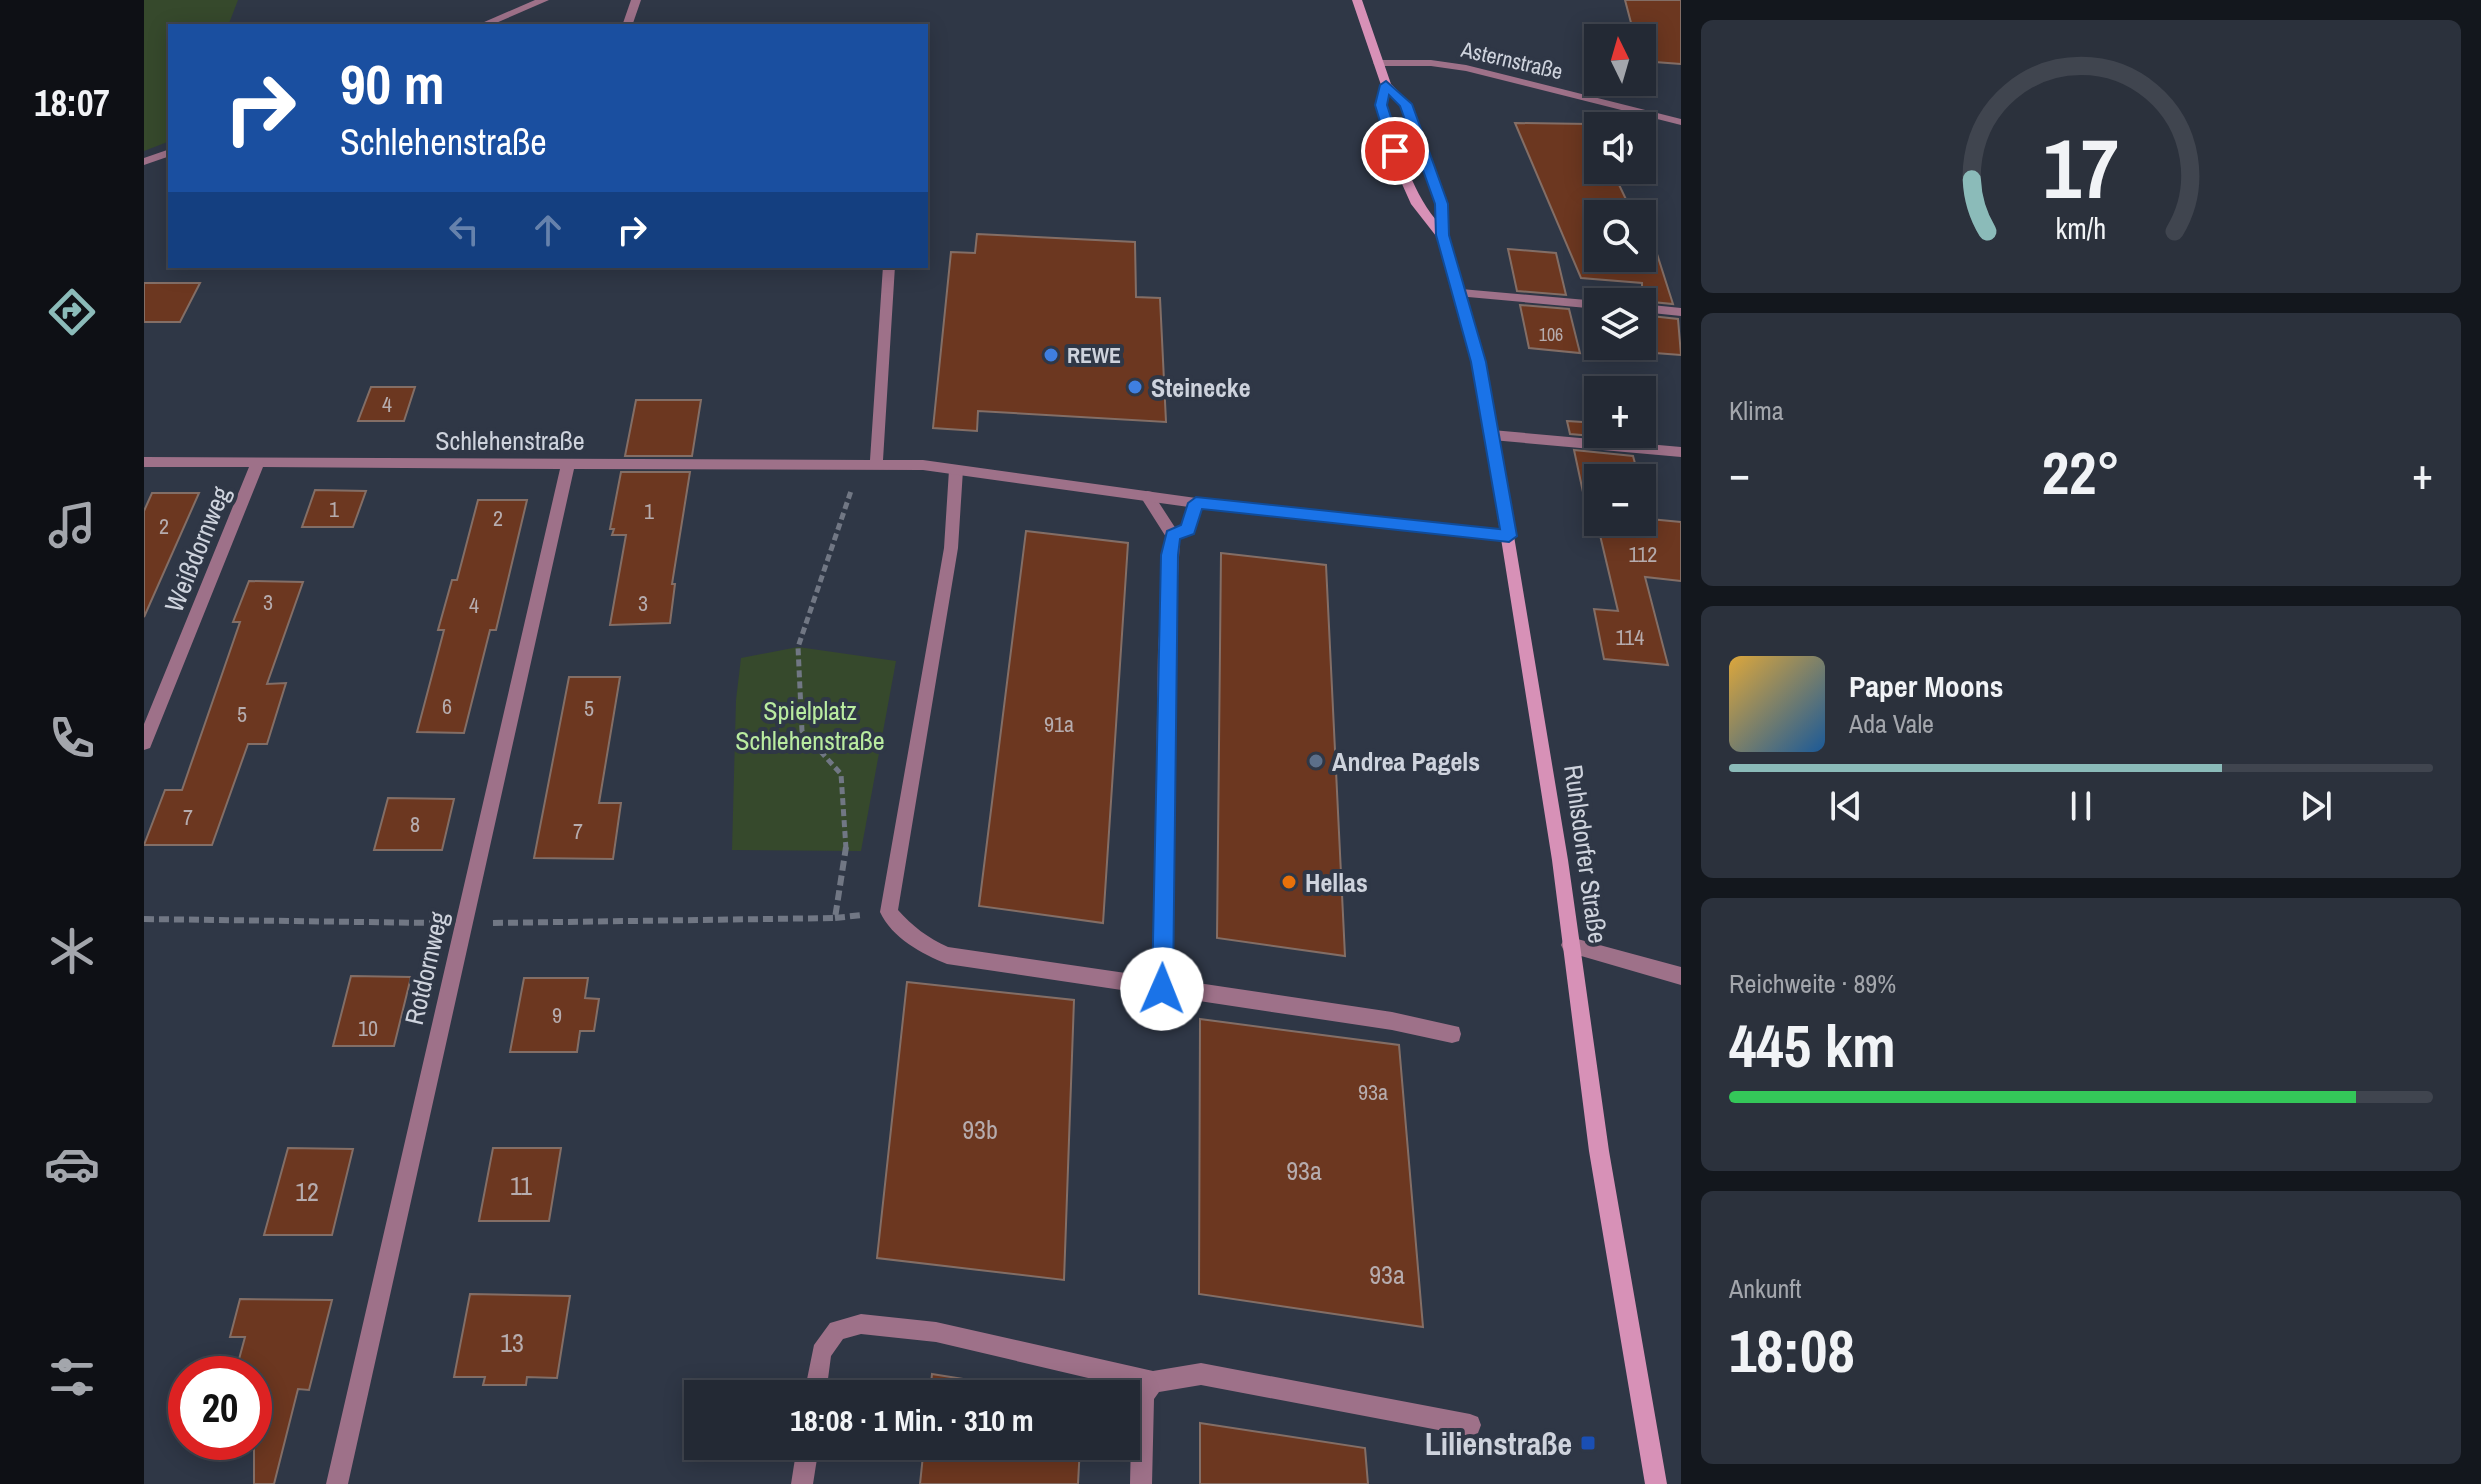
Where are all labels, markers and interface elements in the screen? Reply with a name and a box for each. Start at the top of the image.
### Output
north arrow [1584,24,1656,96]
map controls [1584,24,1656,536]
street label: Asternstraße [1457,34,1566,86]
text: 90 m [340,46,445,121]
icon: right [208,56,312,160]
text: 18:07 [34,79,110,127]
button: sound [1584,112,1656,184]
text: 17 [2043,112,2119,224]
pin [1361,117,1429,185]
text: Schlehenstraße [340,118,547,166]
icon: arrive [1373,129,1417,173]
button: search [1584,200,1656,272]
icon: left [442,208,486,252]
icon: ahead [526,208,570,252]
icon: right [610,208,654,252]
text: km/h [2056,210,2106,249]
icon: directions [44,284,100,340]
button: layers [1584,288,1656,360]
house number: 106 [1539,322,1563,347]
place label: REWE [1067,340,1121,370]
marker: REWE [1042,346,1060,364]
place label: Steinecke [1151,370,1251,405]
button: + [1584,376,1656,448]
marker: Steinecke [1126,378,1144,396]
house number: 4 [382,389,392,419]
text: Klima [1729,393,1784,428]
street label: Schlehenstraße [435,423,585,458]
text: 22° [2042,432,2120,513]
text: − [1729,443,1750,503]
text: + [2412,443,2433,503]
button: − [1584,464,1656,536]
street label: Weißdornweg [156,481,238,617]
house number: 1 [329,494,339,524]
house number: 1 [644,496,654,526]
icon: music [44,497,100,553]
house number: 2 [493,503,503,533]
house number: 2 [159,511,169,541]
house number: 112 [1629,539,1657,569]
house number: 3 [263,587,273,617]
house number: 3 [638,588,648,618]
house number: 4 [469,590,479,620]
house number: 114 [1616,622,1644,652]
text: Paper Moons [1849,666,2003,706]
house number: 6 [442,691,452,721]
house number: 5 [584,693,594,723]
park label: Spielplatz Schlehenstraße [735,693,885,758]
house number: 5 [237,699,247,729]
text: Ada Vale [1849,706,1934,741]
house number: 91a [1044,709,1074,739]
icon: phone [44,710,100,766]
place label: Andrea Pagels [1332,744,1480,779]
marker: Andrea Pagels [1307,752,1325,770]
street label: Ruhlsdorfer Straße [1556,762,1616,946]
icon: previous [1824,784,1868,828]
icon: pause [2059,784,2103,828]
icon: next [2294,784,2338,828]
house number: 7 [183,802,193,832]
house number: 8 [410,809,420,839]
house number: 7 [573,816,583,846]
place label: Hellas [1305,865,1368,900]
marker: Hellas [1280,873,1298,891]
street label: Rotdornweg [396,908,456,1028]
icon: climate [44,923,100,979]
position arrow [1120,947,1204,1031]
text: Reichweite · 89% [1729,966,1896,1001]
house number: 9 [552,1000,562,1030]
text: 445 km [1729,1005,1896,1086]
house number: 10 [358,1013,378,1043]
house number: 93a [1358,1077,1388,1107]
house number: 93b [962,1112,998,1147]
icon: car [44,1136,100,1192]
house number: 93a [1286,1153,1322,1188]
house number: 11 [510,1168,532,1203]
house number: 12 [295,1174,319,1209]
house number: 93a [1369,1257,1405,1292]
text: Ankunft [1729,1271,1801,1306]
text: 18:08 [1729,1310,1855,1391]
house number: 13 [500,1325,524,1360]
icon: filters [44,1349,100,1405]
speed limit sign: 20 [168,1356,272,1460]
text: 18:08 · 1 Min. · 310 m [790,1400,1034,1440]
place label: Lilienstraße [1425,1422,1572,1465]
marker: Lilienstraße [1579,1434,1597,1452]

